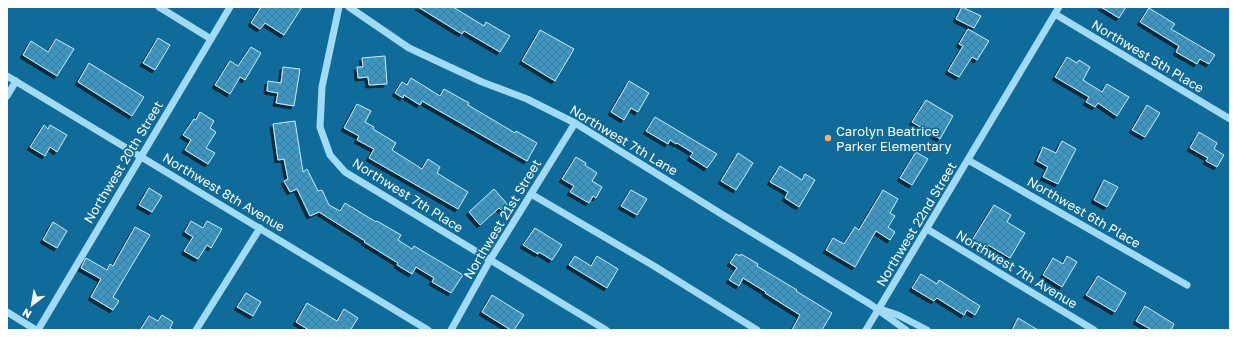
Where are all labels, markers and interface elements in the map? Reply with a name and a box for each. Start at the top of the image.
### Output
street label: Northwest 5th Place [1089,16,1207,96]
street label: Northwest 20th Street [80,98,166,226]
street label: Northwest 7th Lane [567,101,681,179]
place label: Carolyn Beatrice Parker Elementary [836,123,952,154]
marker: Carolyn Beatrice Parker Elementary [823,133,833,143]
street label: Northwest 8th Avenue [160,149,288,235]
street label: Northwest 7th Place [350,154,466,236]
street label: Northwest 21st Street [460,156,544,282]
street label: Northwest 22nd Street [873,159,959,289]
street label: Northwest 6th Place [1024,173,1144,251]
street label: Northwest 7th Avenue [953,226,1081,312]
north arrow [12,285,52,325]
text: N [20,306,34,322]

